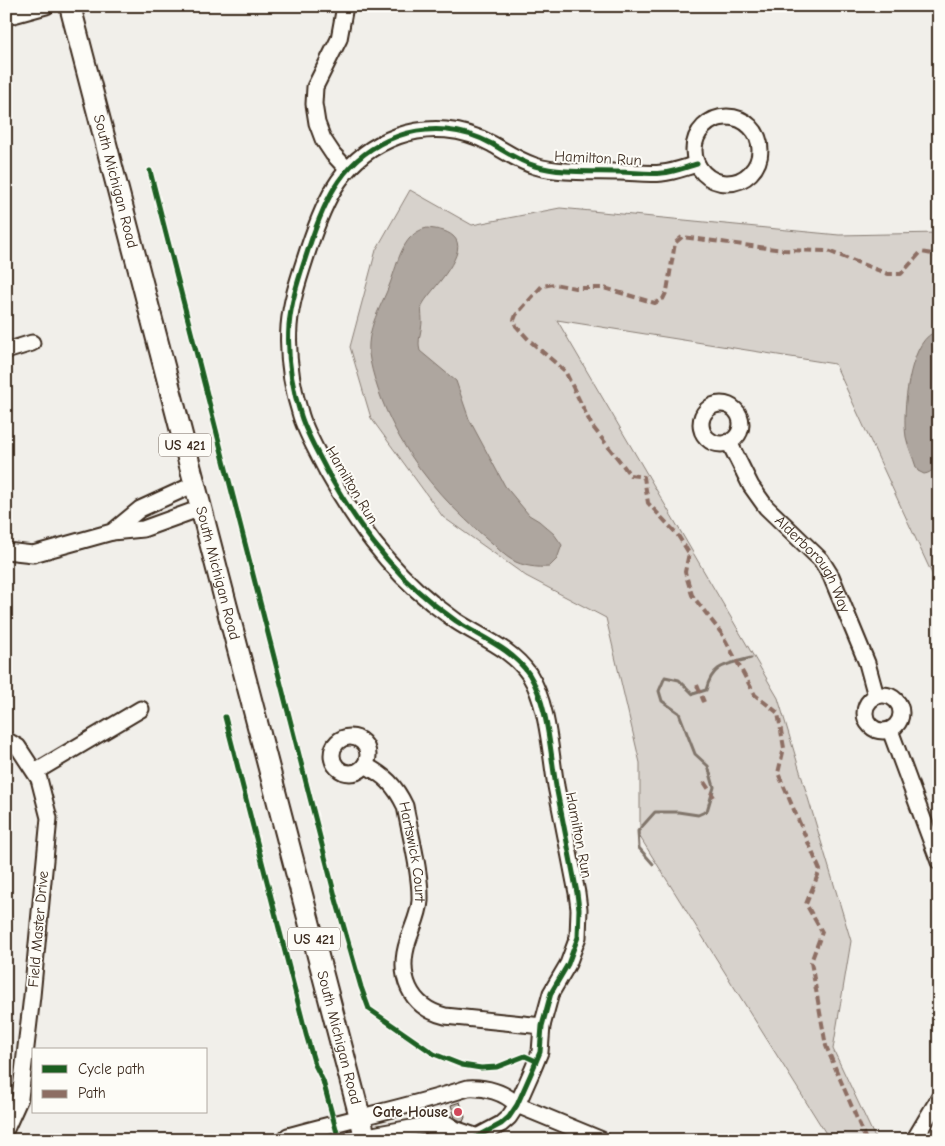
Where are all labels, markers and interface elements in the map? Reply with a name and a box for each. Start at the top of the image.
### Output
street label: South Michigan Road [90,112,142,250]
street label: Hamilton Run [554,147,642,169]
road number: US 421 [159,434,211,456]
street label: Hamilton Run [322,443,382,527]
street label: South Michigan Road [192,504,244,642]
street label: Alderborough Way [771,512,854,616]
street label: Hamilton Run [562,790,596,880]
street label: Hartswick Court [395,800,429,903]
street label: Field Master Drive [24,869,52,988]
road number: US 421 [288,928,340,951]
street label: South Michigan Road [313,969,365,1106]
legend [32,1048,208,1114]
text: Cycle path [78,1060,145,1078]
text: Path [78,1084,106,1102]
place label: Gate House [373,1103,448,1121]
marker: Gate House [452,1106,464,1118]

